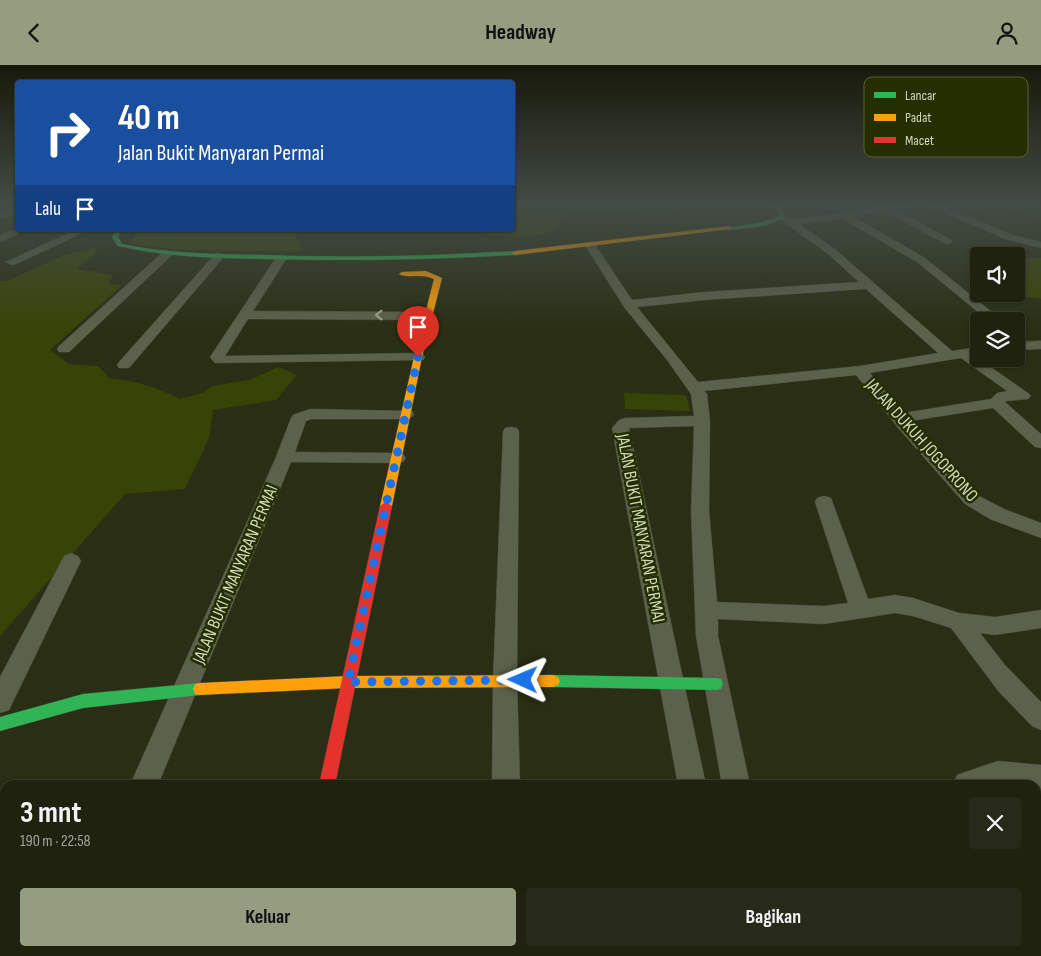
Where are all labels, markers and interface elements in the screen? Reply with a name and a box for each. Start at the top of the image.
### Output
icon: back [20,19,48,47]
text: Headway [485,19,556,46]
icon: person [993,19,1021,47]
legend [864,77,1028,157]
text: Lancar [905,87,936,104]
text: 40 m [118,97,180,140]
icon: right [35,100,100,165]
text: Padat [905,109,932,126]
text: Macet [905,132,934,149]
text: Jalan Bukit Manyaran Permai [118,140,324,167]
icon: arrive [71,195,99,223]
text: Lalu [35,198,61,221]
map controls [970,247,1025,367]
button: sound [970,247,1025,302]
pin [397,306,439,357]
one-way arrow [375,310,383,321]
button: layers [970,312,1025,367]
icon: arrive [404,313,432,341]
street label: JALAN DUKUH JOGOPRONO [860,374,982,506]
street label: JALAN BUKIT MANYARAN PERMAI [612,431,669,624]
street label: JALAN BUKIT MANYARAN PERMAI [188,482,283,668]
position arrow [496,653,548,705]
text: 3 mnt [20,795,81,831]
button: close [969,797,1021,849]
text: 190 m · 22:58 [20,832,91,851]
button: Keluar [20,888,516,946]
button: Bagikan [526,888,1021,946]

